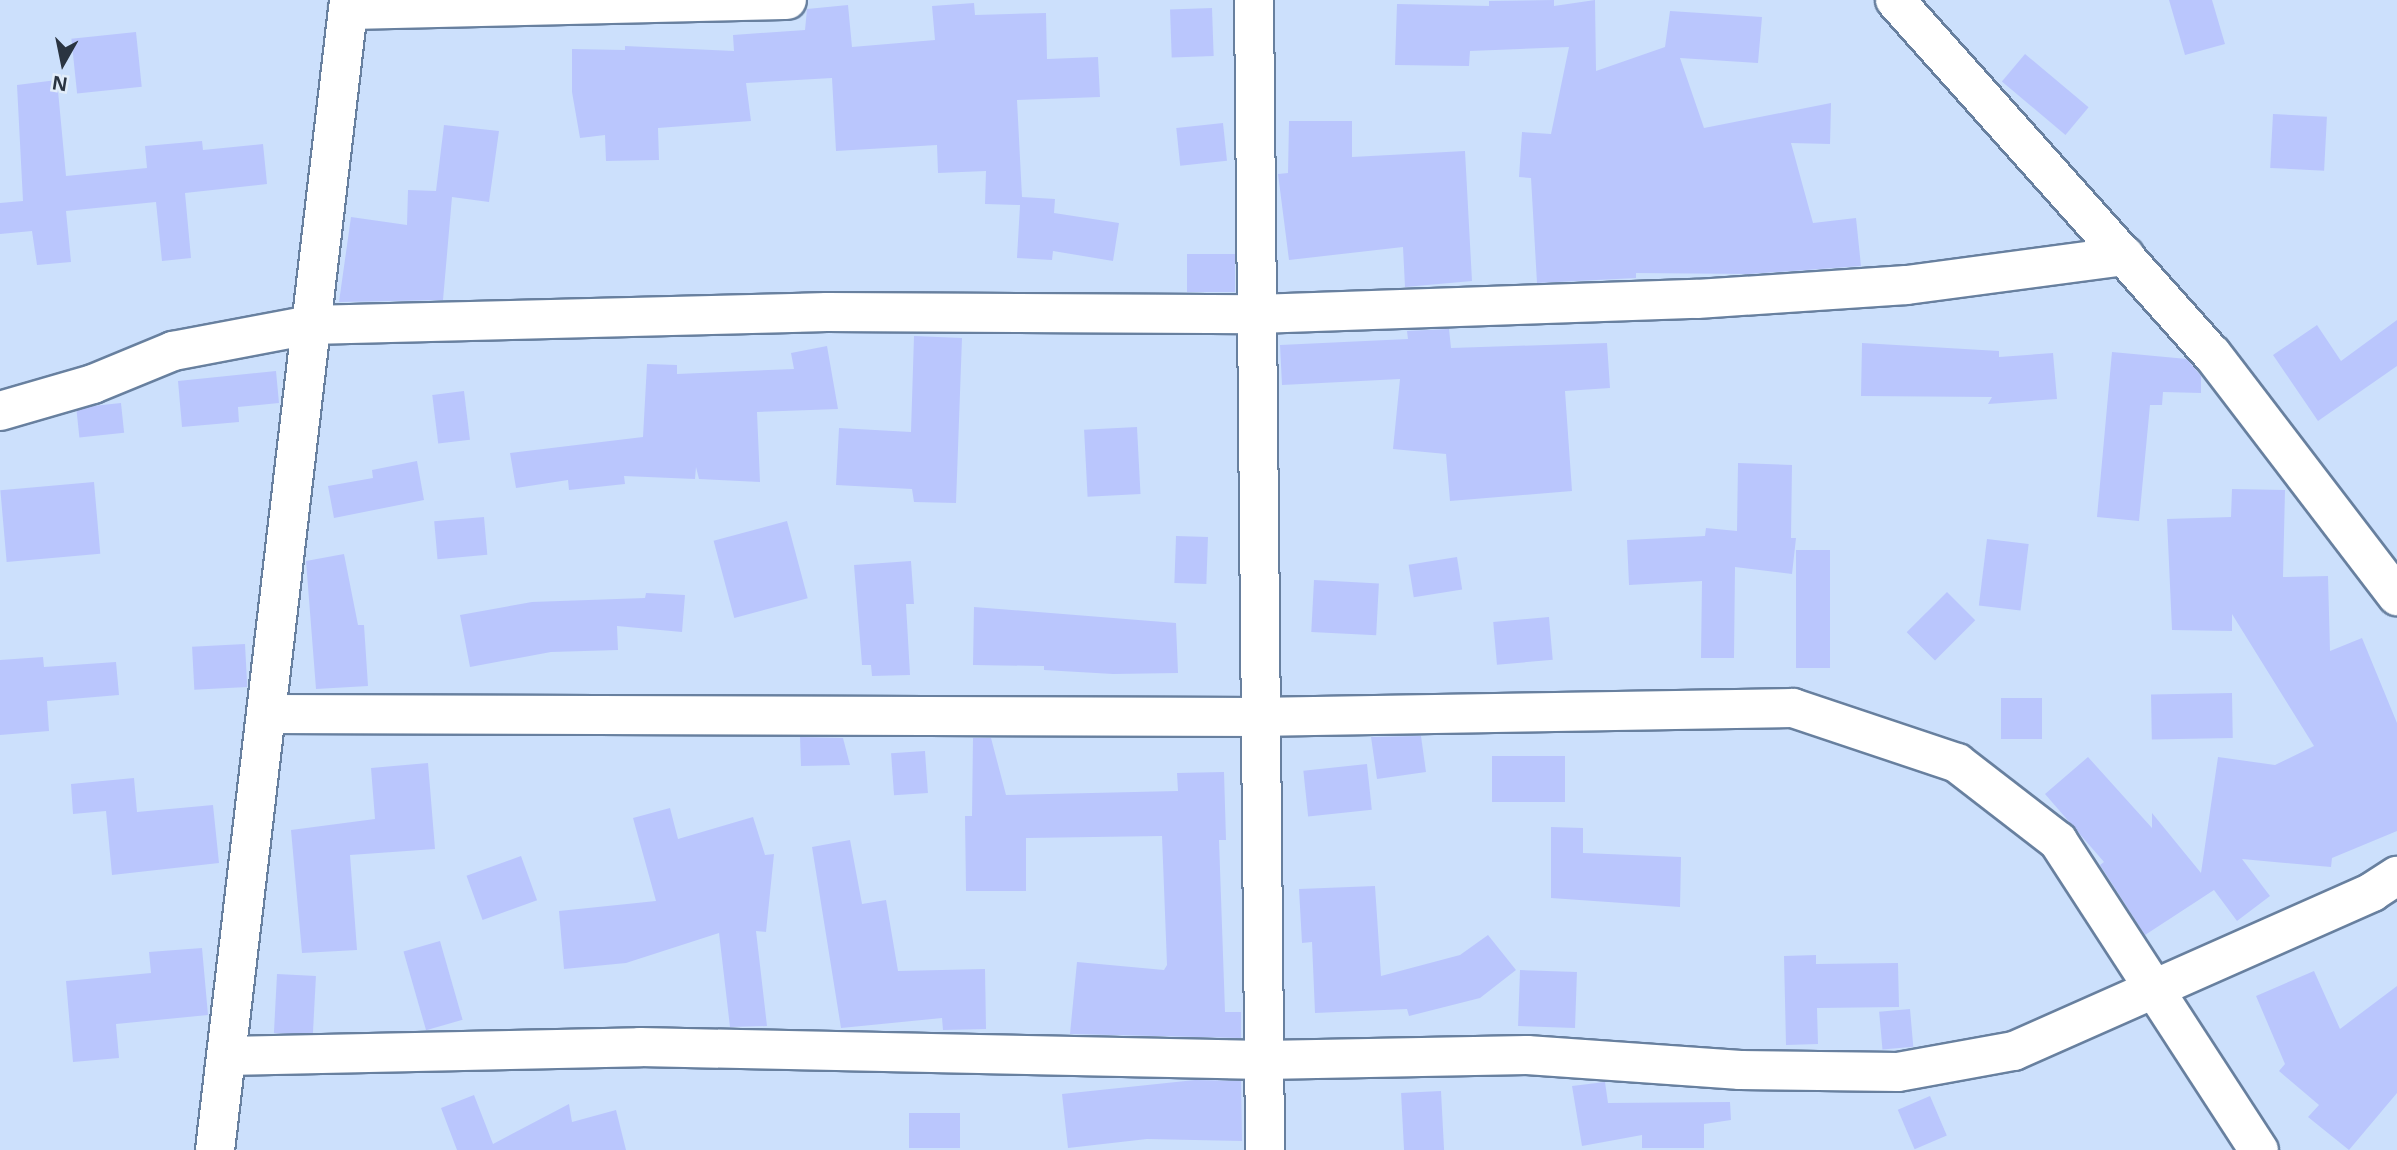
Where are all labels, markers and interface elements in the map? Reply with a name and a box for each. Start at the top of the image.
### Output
north arrow [28,28,98,98]
text: N [50,70,69,98]

